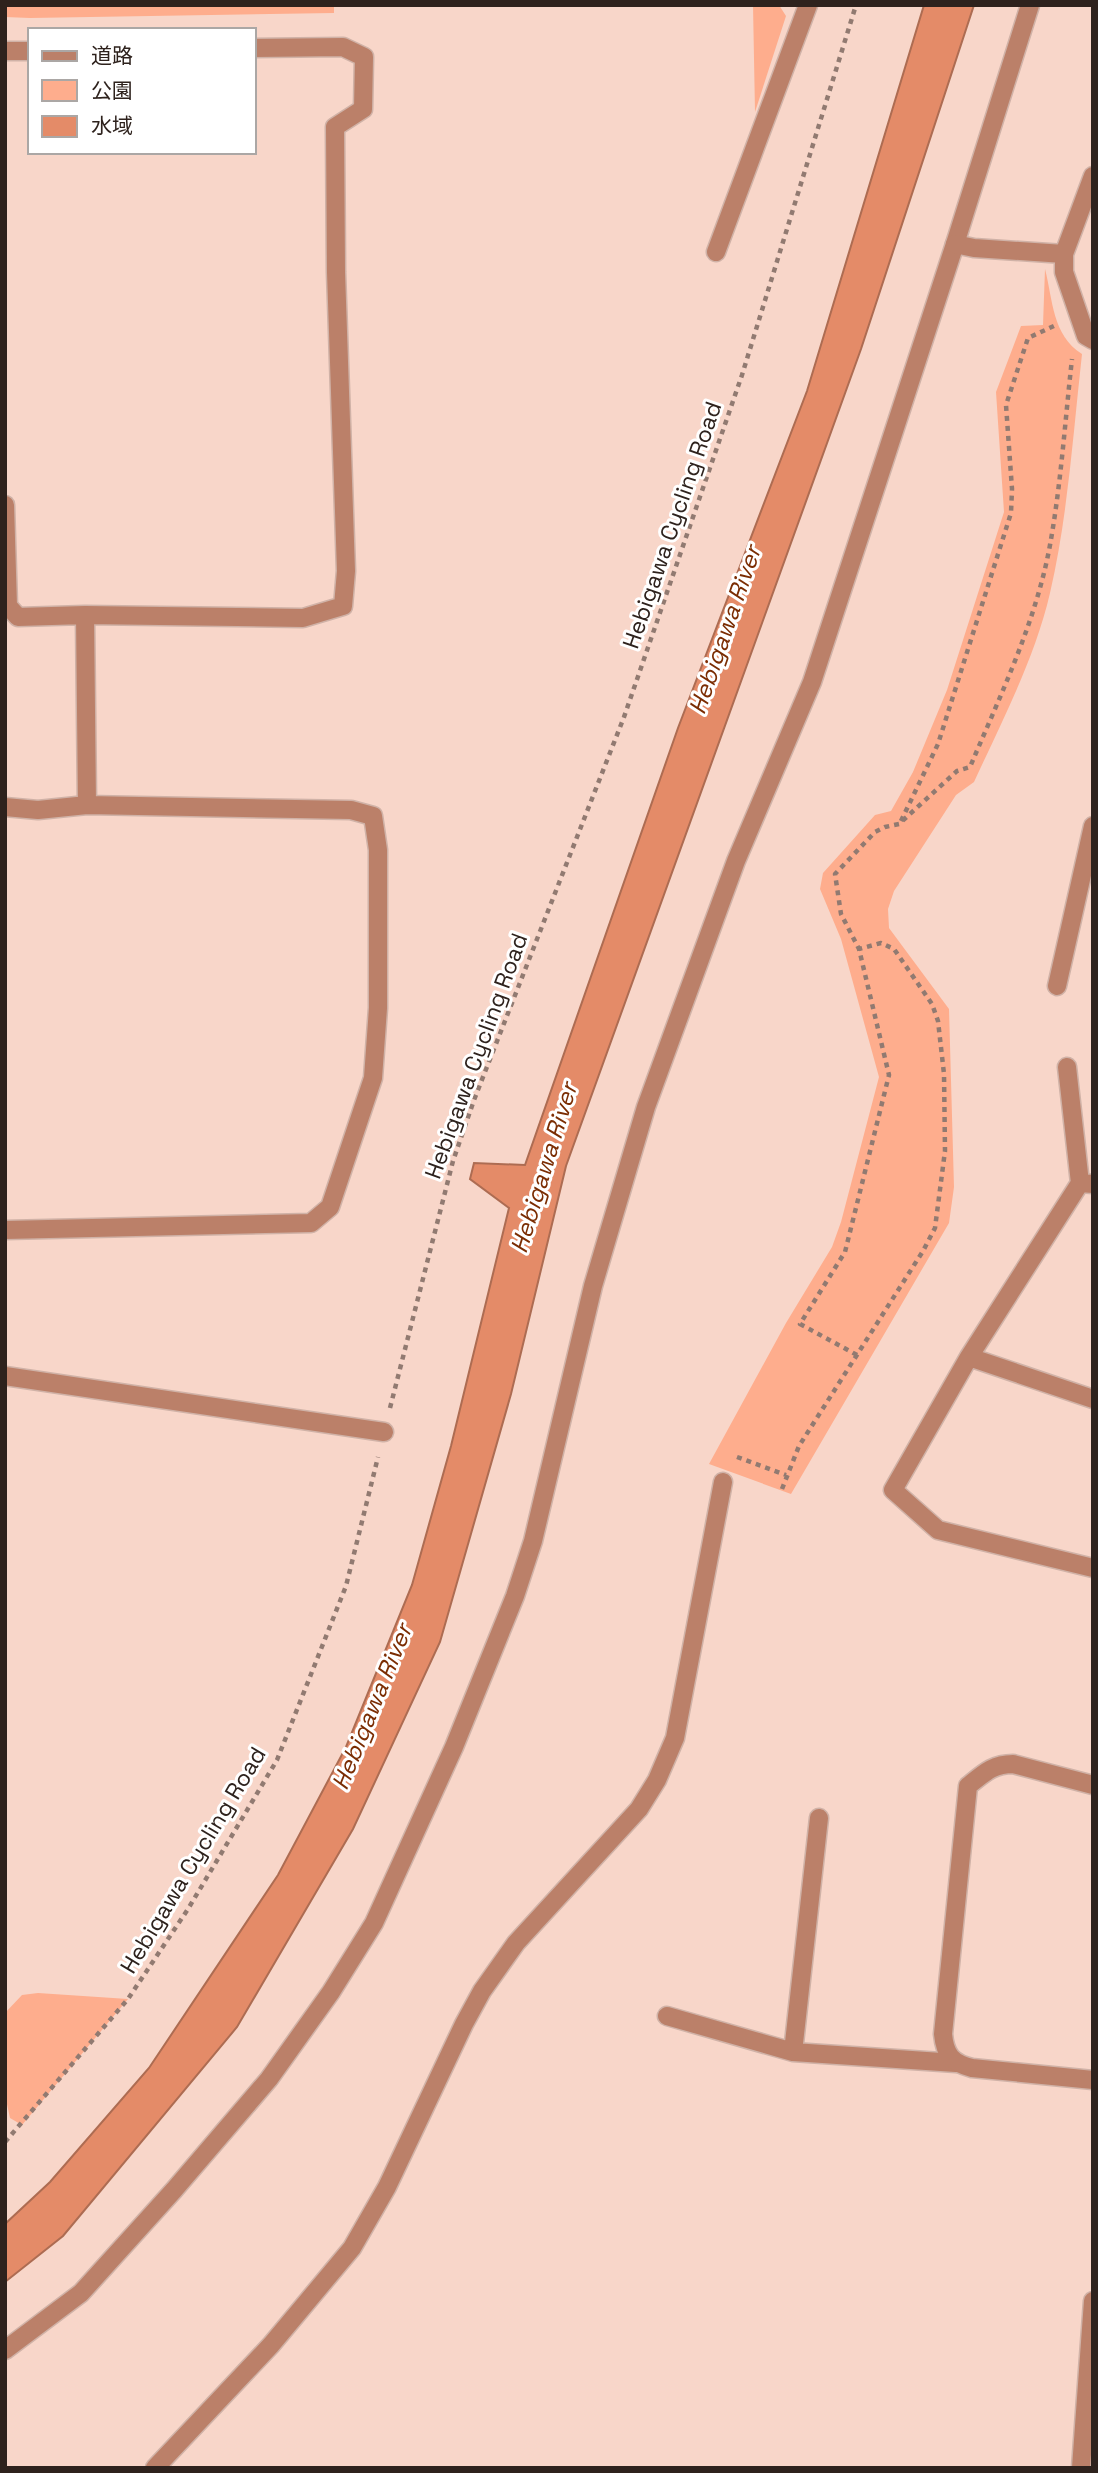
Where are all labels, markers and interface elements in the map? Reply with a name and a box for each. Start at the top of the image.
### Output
legend [28,28,256,154]
text: 道路 [91,42,133,69]
text: 公園 [91,77,133,104]
text: 水域 [91,112,133,139]
street label: Hebigawa Cycling Road [616,397,728,653]
water label: Hebigawa River [681,539,769,718]
street label: Hebigawa Cycling Road [418,929,534,1183]
water label: Hebigawa River [503,1076,585,1257]
water label: Hebigawa River [324,1617,420,1794]
street label: Hebigawa Cycling Road [113,1741,273,1979]

